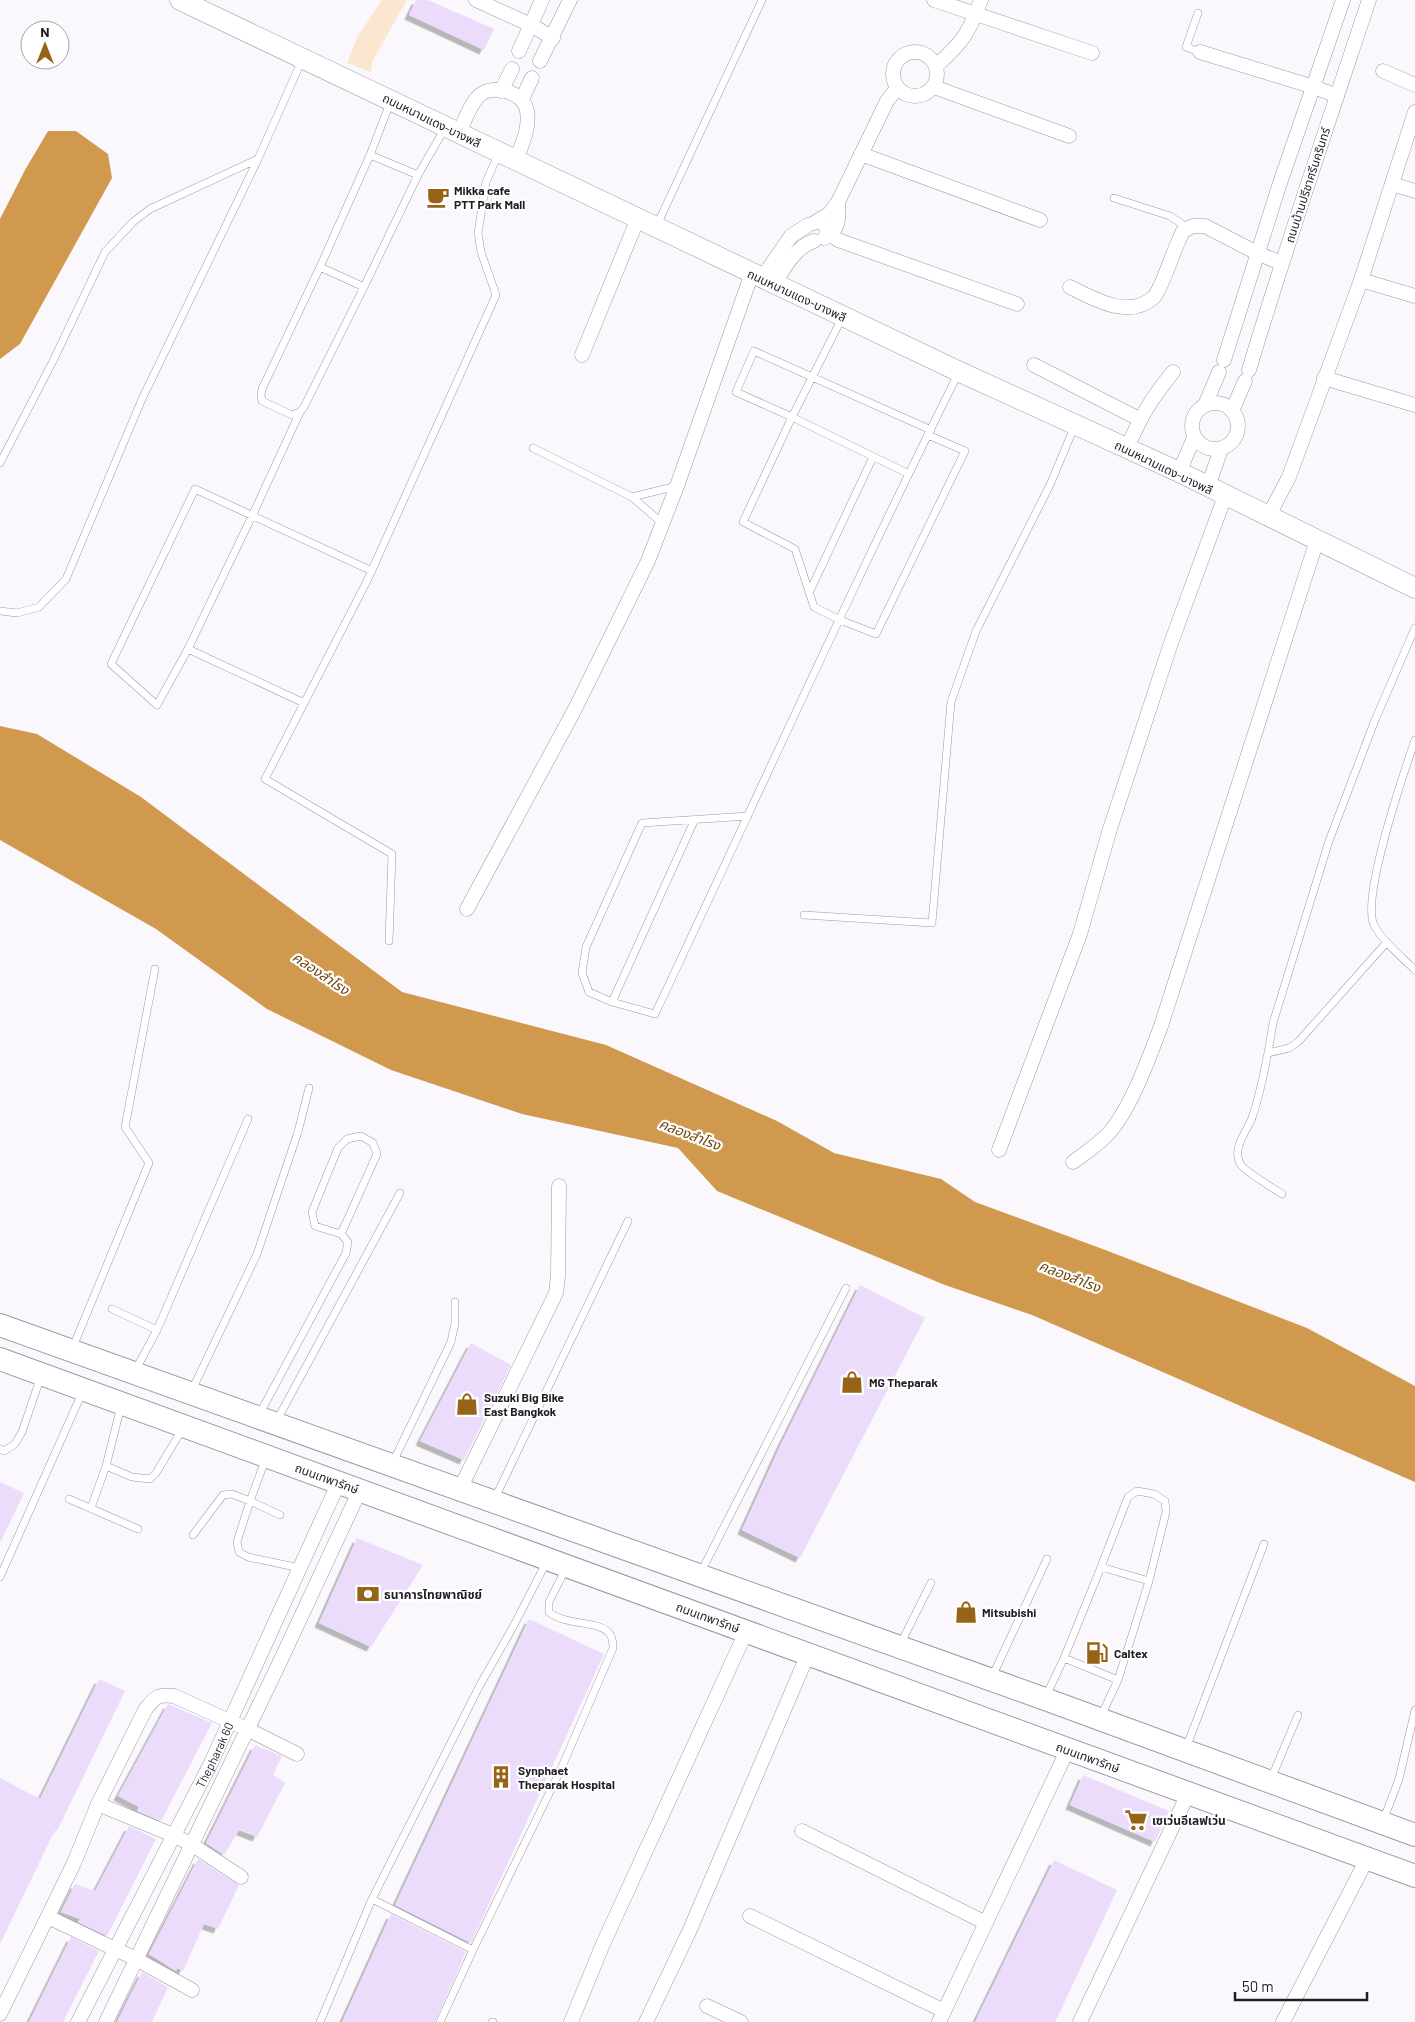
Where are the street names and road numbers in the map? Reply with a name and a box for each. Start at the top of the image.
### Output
street label: ถนนหนามแดง-บางพลี [381,90,483,150]
street label: ถนนบ้านปรีชาศรีนครินทร์ [1282,125,1332,244]
street label: ถนนหนามแดง-บางพลี [745,266,849,324]
street label: ถนนหนามแดง-บางพลี [1113,437,1215,497]
street label: ถนนเทพารักษ์ [293,1460,361,1496]
street label: ถนนเทพารักษ์ [674,1599,742,1635]
street label: Thepharak 60 [193,1720,236,1790]
street label: ถนนเทพารักษ์ [1054,1739,1122,1775]

